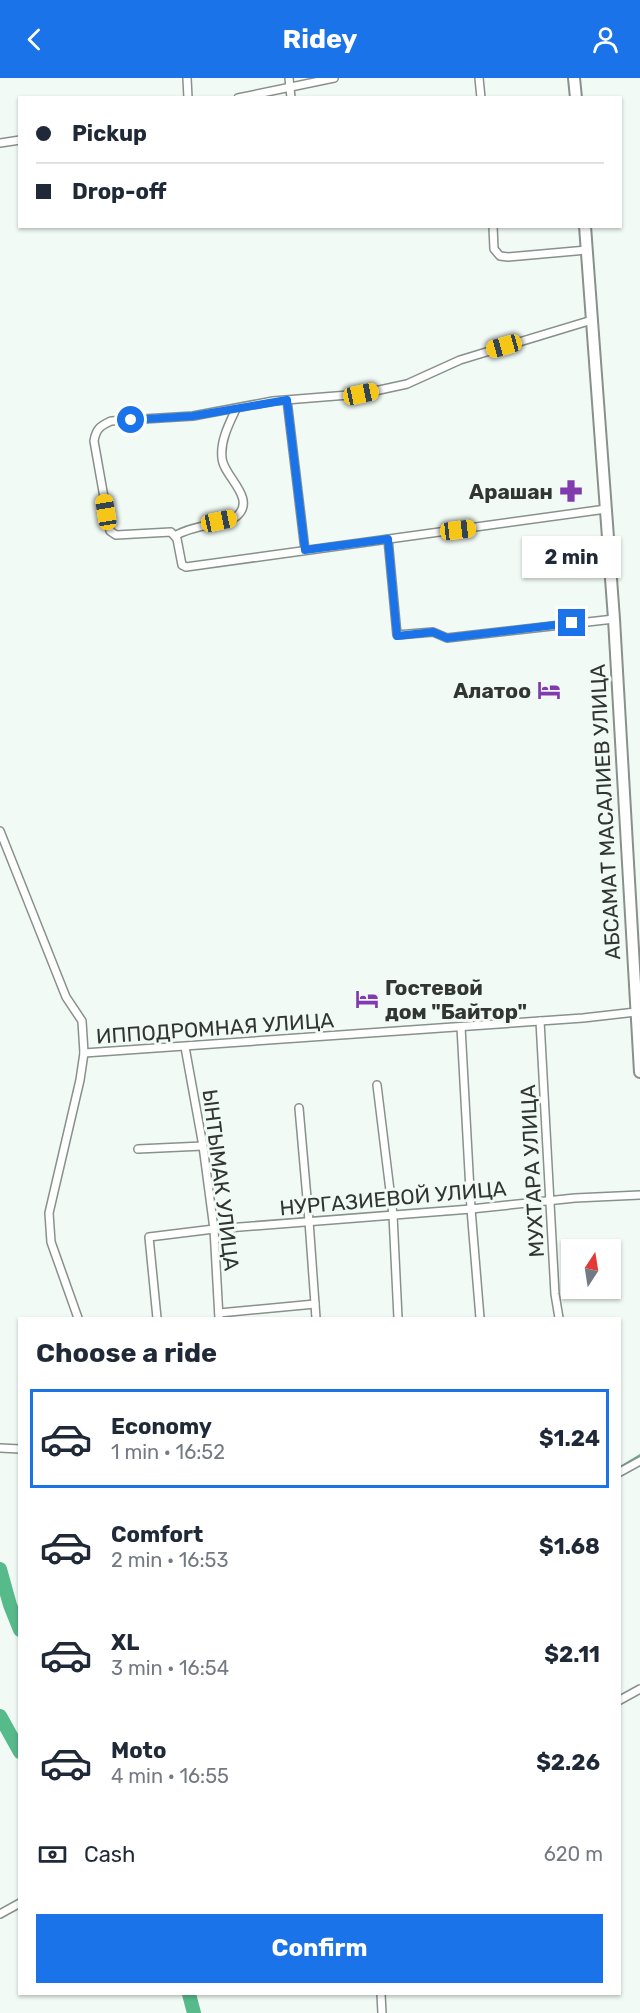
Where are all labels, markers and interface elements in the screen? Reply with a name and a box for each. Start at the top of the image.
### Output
icon: back [18,23,51,56]
text: Ridey [283,23,357,55]
icon: person [589,23,622,56]
text: Pickup [72,120,147,147]
text: Drop-off [72,178,167,205]
car [484,332,524,360]
car [342,381,380,407]
route start [117,406,144,433]
pharmacy icon: Арашан [558,478,584,504]
place label: Арашан [469,479,553,504]
car [94,493,118,531]
car [200,508,238,534]
car [439,519,477,541]
callout: 2 min [522,536,622,578]
text: 2 min [544,545,599,569]
route end [558,609,585,636]
street label: АБСАМАТ МАСАЛИЕВ УЛИЦА [585,663,625,961]
hotel icon: Алатоо [536,677,562,703]
place label: Алатоо [453,678,531,703]
place label: Гостевой дом "Байтор" [385,975,527,1024]
hotel icon: Гостевой дом "Байтор" [354,986,380,1012]
street label: ИППОДРОМНАЯ УЛИЦА [95,1007,335,1049]
street label: МУХТАРА УЛИЦА [515,1084,549,1258]
street label: ЫНТЫМАК УЛИЦА [197,1088,245,1272]
street label: НУРГАЗИЕВОЙ УЛИЦА [278,1176,508,1220]
north arrow [561,1239,621,1299]
map controls [561,1239,621,1299]
text: Choose a ride [36,1337,217,1369]
icon: car [39,1412,93,1466]
text: Economy [111,1413,212,1440]
text: $1.24 [539,1425,600,1452]
text: 1 min · 16:52 [111,1440,225,1464]
icon: car [39,1520,93,1574]
text: Comfort [111,1521,203,1548]
text: $1.68 [539,1533,600,1560]
text: 2 min · 16:53 [111,1548,228,1572]
icon: car [39,1628,93,1682]
text: XL [111,1629,139,1656]
text: $2.11 [544,1641,600,1668]
text: 3 min · 16:54 [111,1656,229,1680]
icon: car [39,1736,93,1790]
text: Moto [111,1737,166,1764]
text: $2.26 [536,1749,600,1776]
text: 4 min · 16:55 [111,1764,229,1788]
icon: cash [36,1838,69,1871]
text: Cash [84,1841,135,1868]
text: 620 m [544,1842,603,1866]
button: Confirm [36,1914,603,1983]

